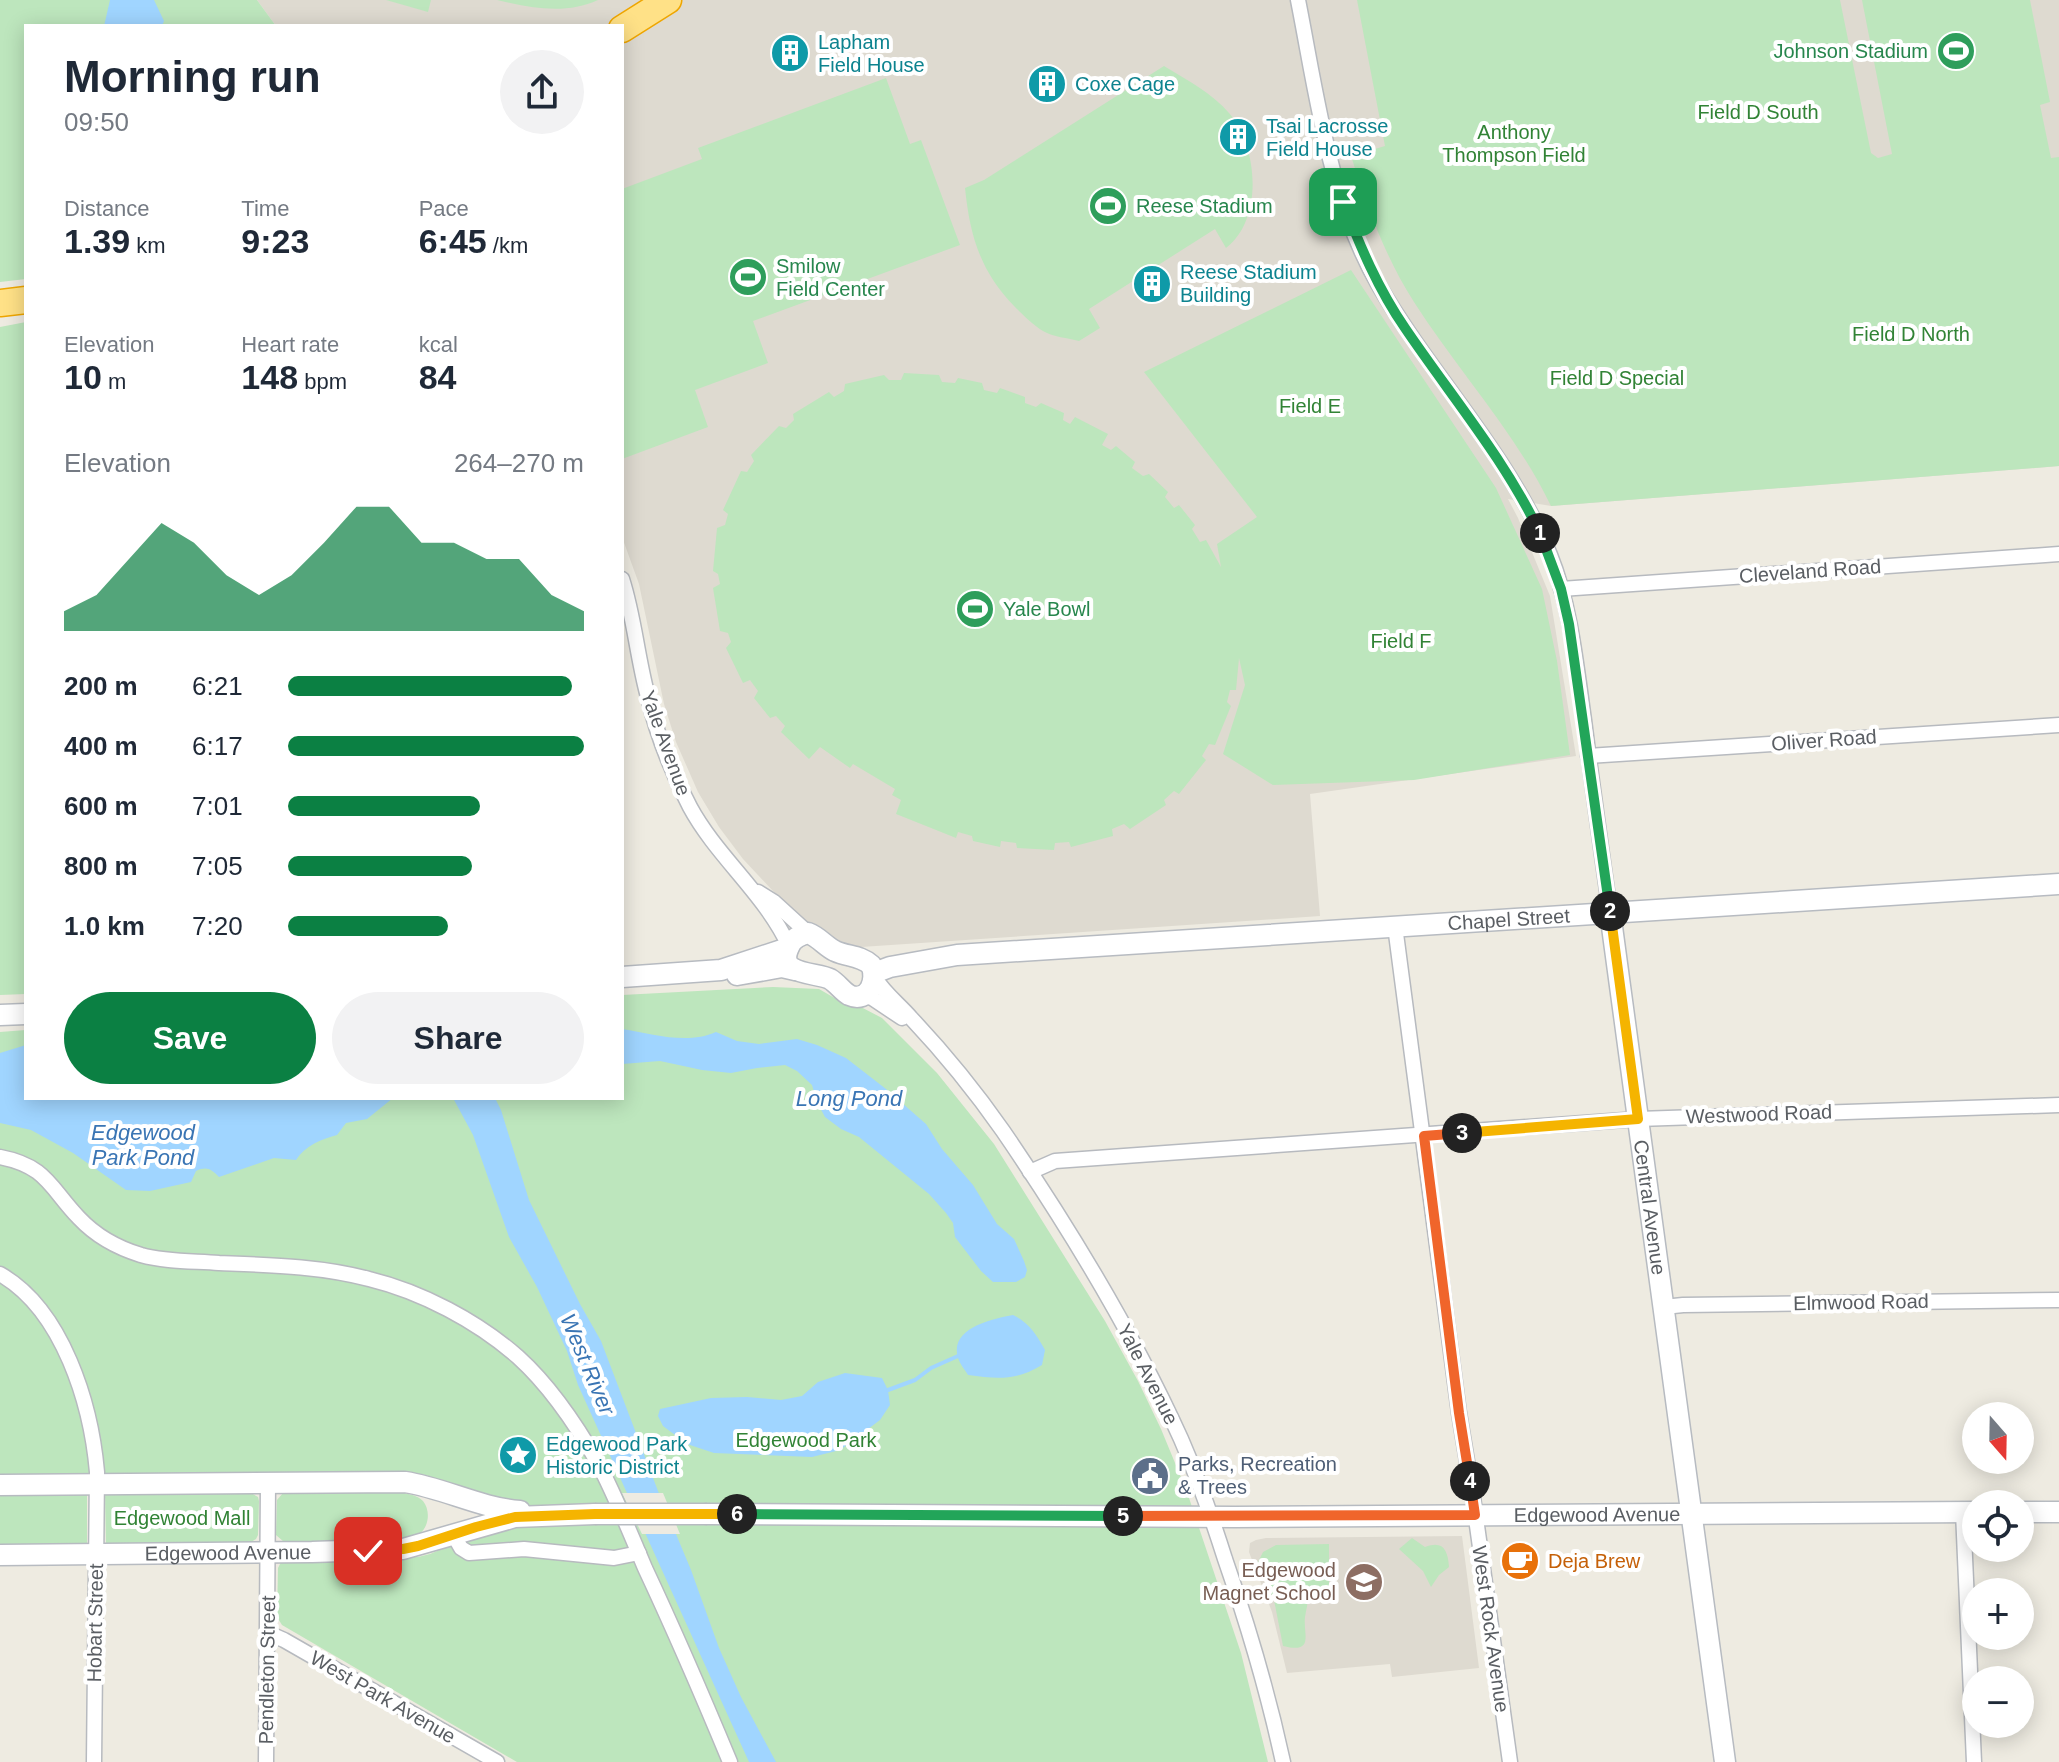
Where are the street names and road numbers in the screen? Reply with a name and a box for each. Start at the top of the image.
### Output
street label: Cleveland Road [1738,555,1882,587]
street label: Yale Avenue [637,687,695,799]
street label: Oliver Road [1771,725,1877,755]
street label: Chapel Street [1447,905,1571,934]
street label: Westwood Road [1685,1100,1833,1128]
street label: Central Avenue [1630,1138,1670,1276]
street label: Elmwood Road [1793,1290,1929,1314]
street label: Yale Avenue [1113,1320,1183,1428]
street label: Edgewood Avenue [1514,1503,1680,1526]
street label: Edgewood Avenue [145,1541,311,1565]
street label: West Rock Avenue [1468,1544,1514,1714]
street label: Hobart Street [83,1563,107,1683]
street label: Pendleton Street [255,1595,279,1745]
street label: West Park Avenue [307,1647,459,1747]

